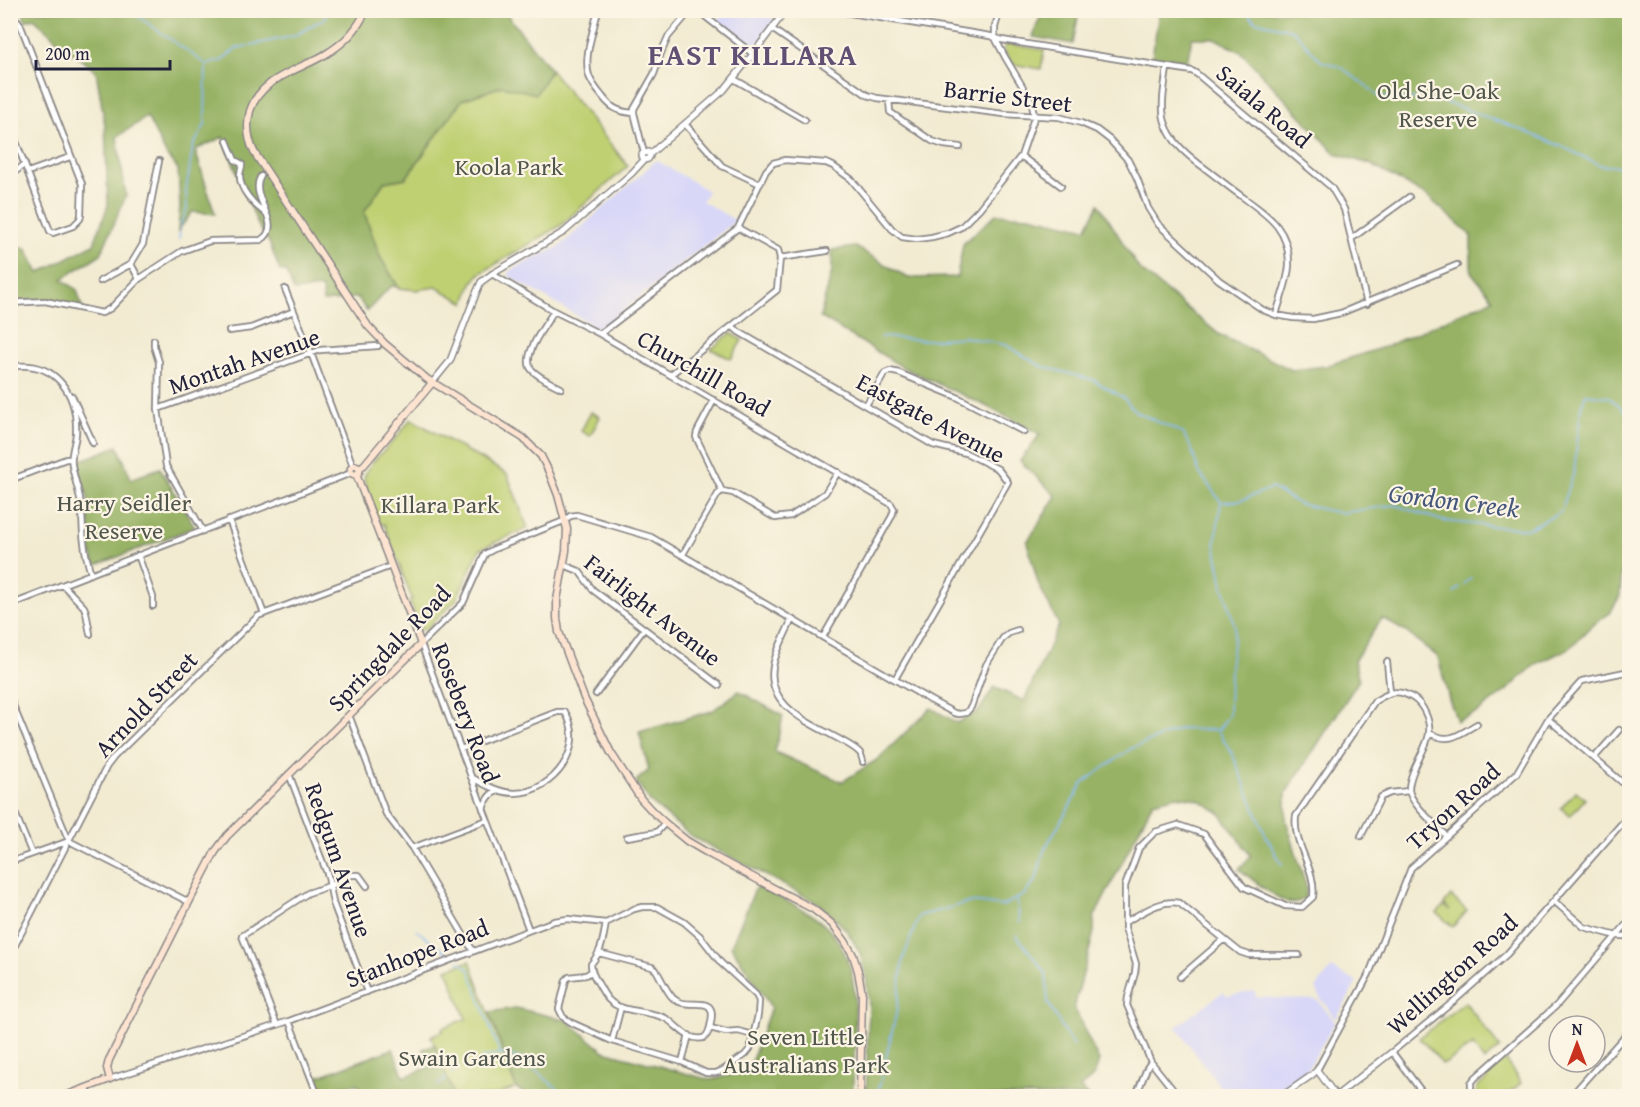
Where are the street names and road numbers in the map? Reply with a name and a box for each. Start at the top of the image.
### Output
street label: Saiala Road [1209,56,1319,156]
street label: Barrie Street [942,71,1075,121]
street label: Montah Avenue [164,319,324,403]
street label: Churchill Road [631,321,777,425]
street label: Eastgate Avenue [851,364,1011,472]
street label: Fairlight Avenue [577,545,729,675]
street label: Springdale Road [319,577,459,719]
street label: Rosebery Road [423,638,509,788]
street label: Arnold Street [86,643,206,765]
street label: Tryon Road [1398,754,1508,858]
street label: Redgum Avenue [296,778,382,942]
street label: Wellington Road [1379,905,1526,1043]
street label: Stanhope Road [340,910,494,996]

